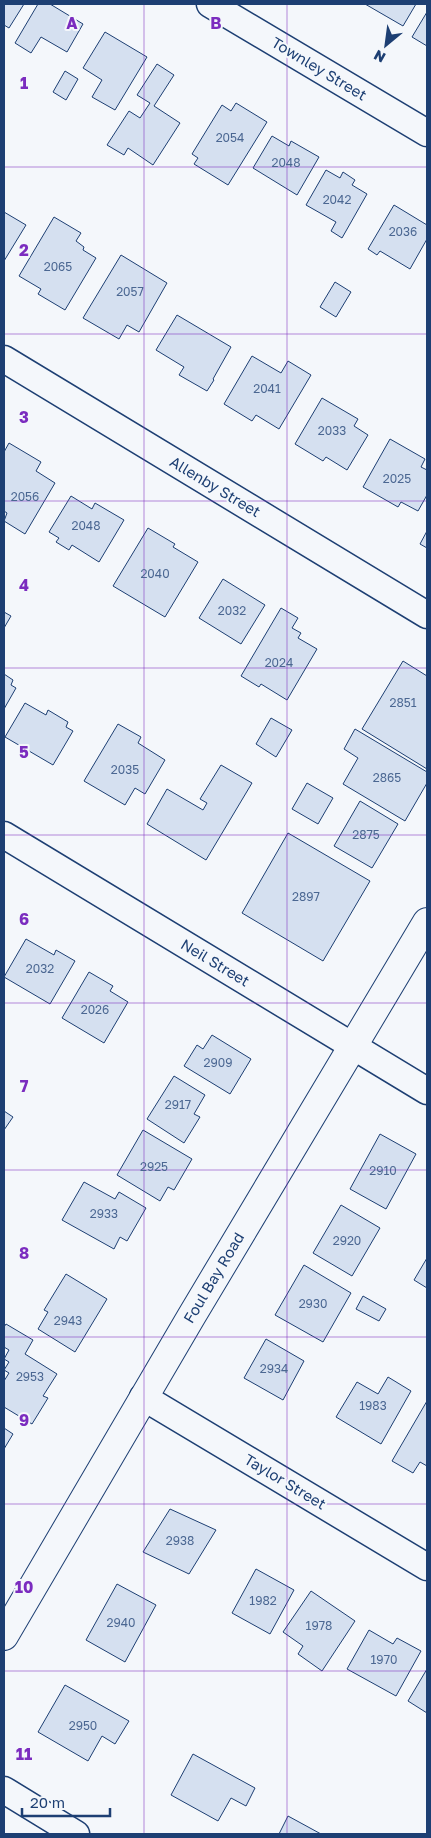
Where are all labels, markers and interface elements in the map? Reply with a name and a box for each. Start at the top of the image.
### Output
text: A [66,13,78,33]
text: B [210,13,222,33]
north arrow [361,20,411,70]
street label: Townley Street [269,33,370,104]
text: N [371,47,388,67]
text: 1 [20,73,28,93]
house number: 2054 [216,130,244,145]
house number: 2048 [271,155,301,170]
house number: 2042 [323,192,351,207]
house number: 2036 [389,224,417,239]
text: 2 [19,240,29,260]
house number: 2065 [44,259,72,274]
house number: 2057 [116,284,144,299]
house number: 2041 [253,381,281,396]
text: 3 [19,407,29,427]
house number: 2033 [318,423,346,438]
street label: Allenby Street [167,452,264,520]
house number: 2025 [383,471,411,486]
house number: 2056 [11,489,39,504]
house number: 2048 [71,518,101,533]
house number: 2040 [140,566,170,581]
text: 4 [19,575,29,595]
house number: 2032 [218,603,246,618]
house number: 2024 [265,655,293,670]
house number: 2851 [389,695,417,710]
text: 5 [19,742,29,762]
house number: 2035 [111,762,139,777]
house number: 2865 [373,770,401,785]
house number: 2875 [352,827,380,842]
house number: 2897 [292,889,320,904]
text: 6 [19,909,29,929]
street label: Neil Street [178,935,253,990]
house number: 2032 [26,961,54,976]
house number: 2026 [81,1002,109,1017]
house number: 2909 [204,1055,232,1070]
text: 7 [20,1076,29,1096]
house number: 2917 [165,1097,191,1112]
house number: 2925 [140,1159,168,1174]
house number: 2910 [369,1163,397,1178]
house number: 2933 [90,1206,118,1221]
street label: Foul Bay Road [179,1229,247,1326]
house number: 2920 [333,1233,361,1248]
text: 8 [19,1243,29,1263]
house number: 2930 [299,1296,327,1311]
house number: 2943 [54,1313,82,1328]
house number: 2934 [260,1361,288,1376]
house number: 2953 [16,1369,44,1384]
house number: 1983 [359,1398,387,1413]
text: 9 [19,1410,29,1430]
street label: Taylor Street [241,1450,330,1513]
house number: 2938 [166,1533,194,1548]
text: 10 [15,1577,33,1597]
house number: 1982 [249,1593,277,1608]
house number: 2940 [107,1615,135,1630]
house number: 1978 [306,1618,332,1633]
house number: 1970 [371,1652,397,1667]
house number: 2950 [69,1718,97,1733]
text: 11 [16,1744,32,1764]
scale bar [22,1786,110,1818]
text: 20 m [30,1793,65,1811]

